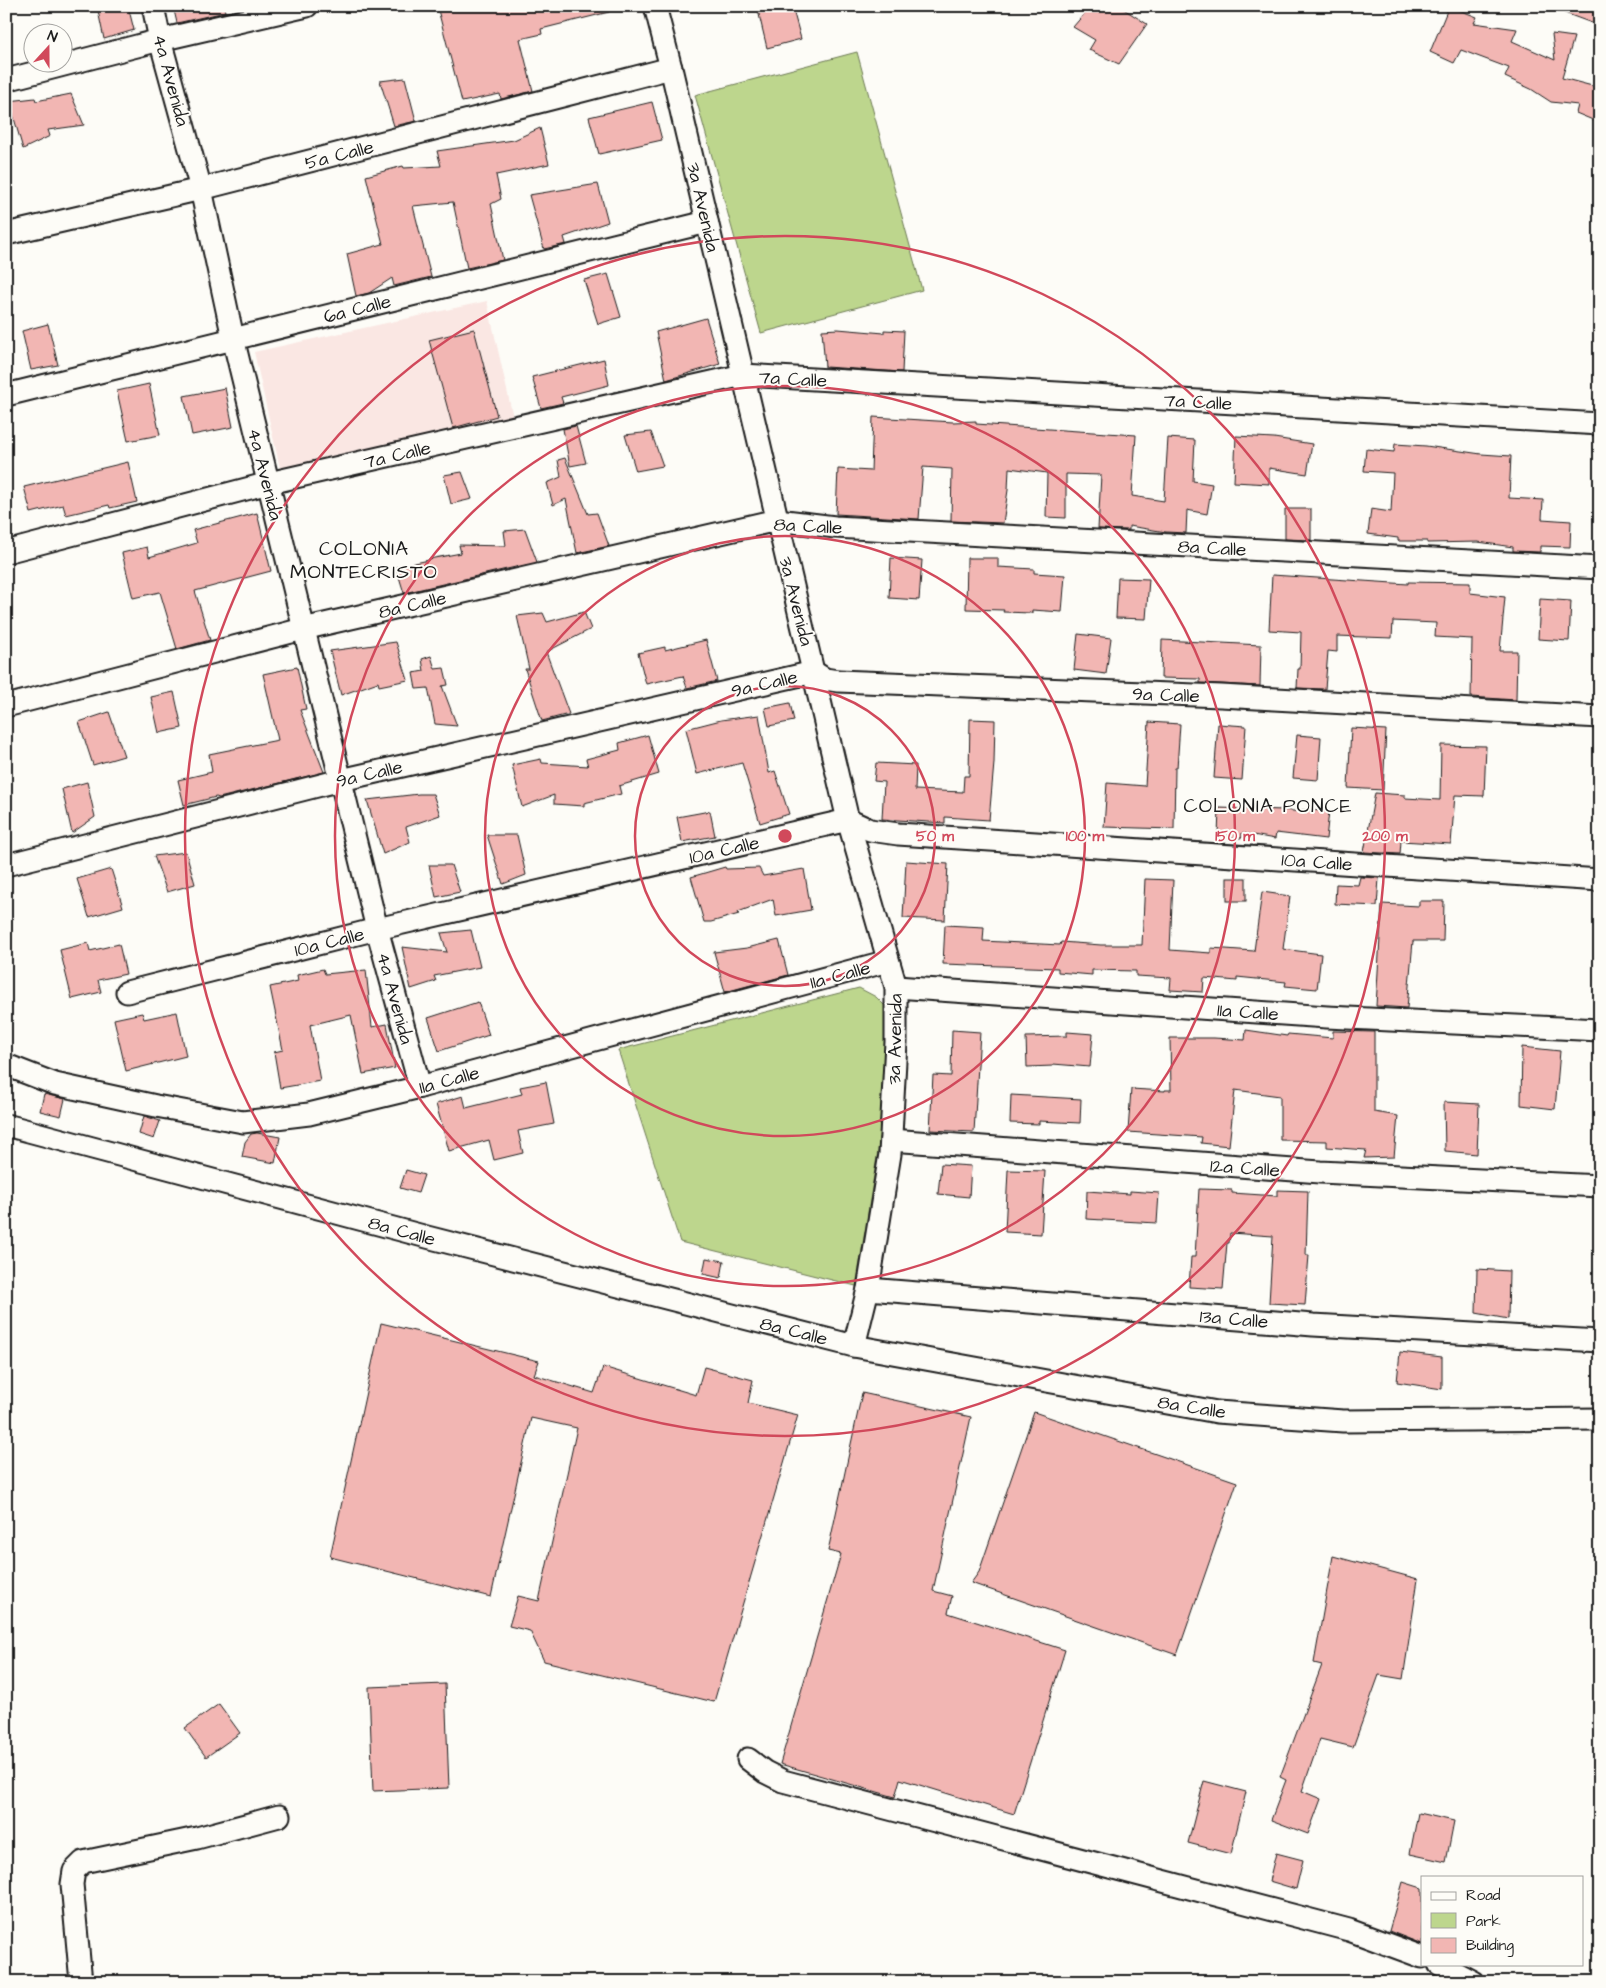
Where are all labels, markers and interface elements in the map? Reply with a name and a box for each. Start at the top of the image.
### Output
north arrow [22,22,72,72]
text: N [45,26,60,48]
street label: 4a Avenida [145,31,196,130]
street label: 5a Calle [302,134,377,177]
street label: 3a Avenida [679,160,726,255]
street label: 6a Calle [321,288,394,331]
street label: 7a Calle [758,364,828,395]
street label: 7a Calle [1163,387,1233,418]
street label: 4a Avenida [240,425,289,524]
street label: 7a Calle [361,435,434,476]
street label: 8a Calle [773,511,843,542]
street label: 8a Calle [1177,533,1247,564]
district label: COLONIA MONTECRISTO [290,535,438,586]
street label: 3a Avenida [771,554,820,649]
street label: 8a Calle [376,585,449,626]
street label: 9a Calle [728,664,800,705]
street label: 9a Calle [1132,681,1200,710]
street label: 9a Calle [333,754,405,795]
district label: COLONIA PONCE [1184,792,1352,820]
text: 50 m [916,826,954,847]
text: 100 m [1066,826,1105,847]
text: 150 m [1215,826,1255,847]
text: 200 m [1361,826,1408,847]
centre of rings [776,827,794,845]
street label: 10a Calle [687,829,762,872]
street label: 10a Calle [1281,847,1353,878]
street label: 10a Calle [292,921,367,964]
street label: 4a Avenida [369,949,420,1048]
street label: 11a Calle [807,954,874,996]
street label: 3a Avenida [881,993,910,1085]
street label: 11a Calle [1216,997,1280,1028]
street label: 11a Calle [416,1059,483,1101]
street label: 12a Calle [1209,1153,1281,1184]
street label: 8a Calle [365,1209,438,1253]
street label: 13a Calle [1198,1303,1269,1336]
street label: 8a Calle [757,1310,830,1353]
street label: 8a Calle [1156,1389,1228,1426]
legend [1421,1876,1584,1966]
text: Road [1466,1885,1501,1906]
text: Park [1466,1911,1501,1932]
text: Building [1466,1935,1514,1957]

